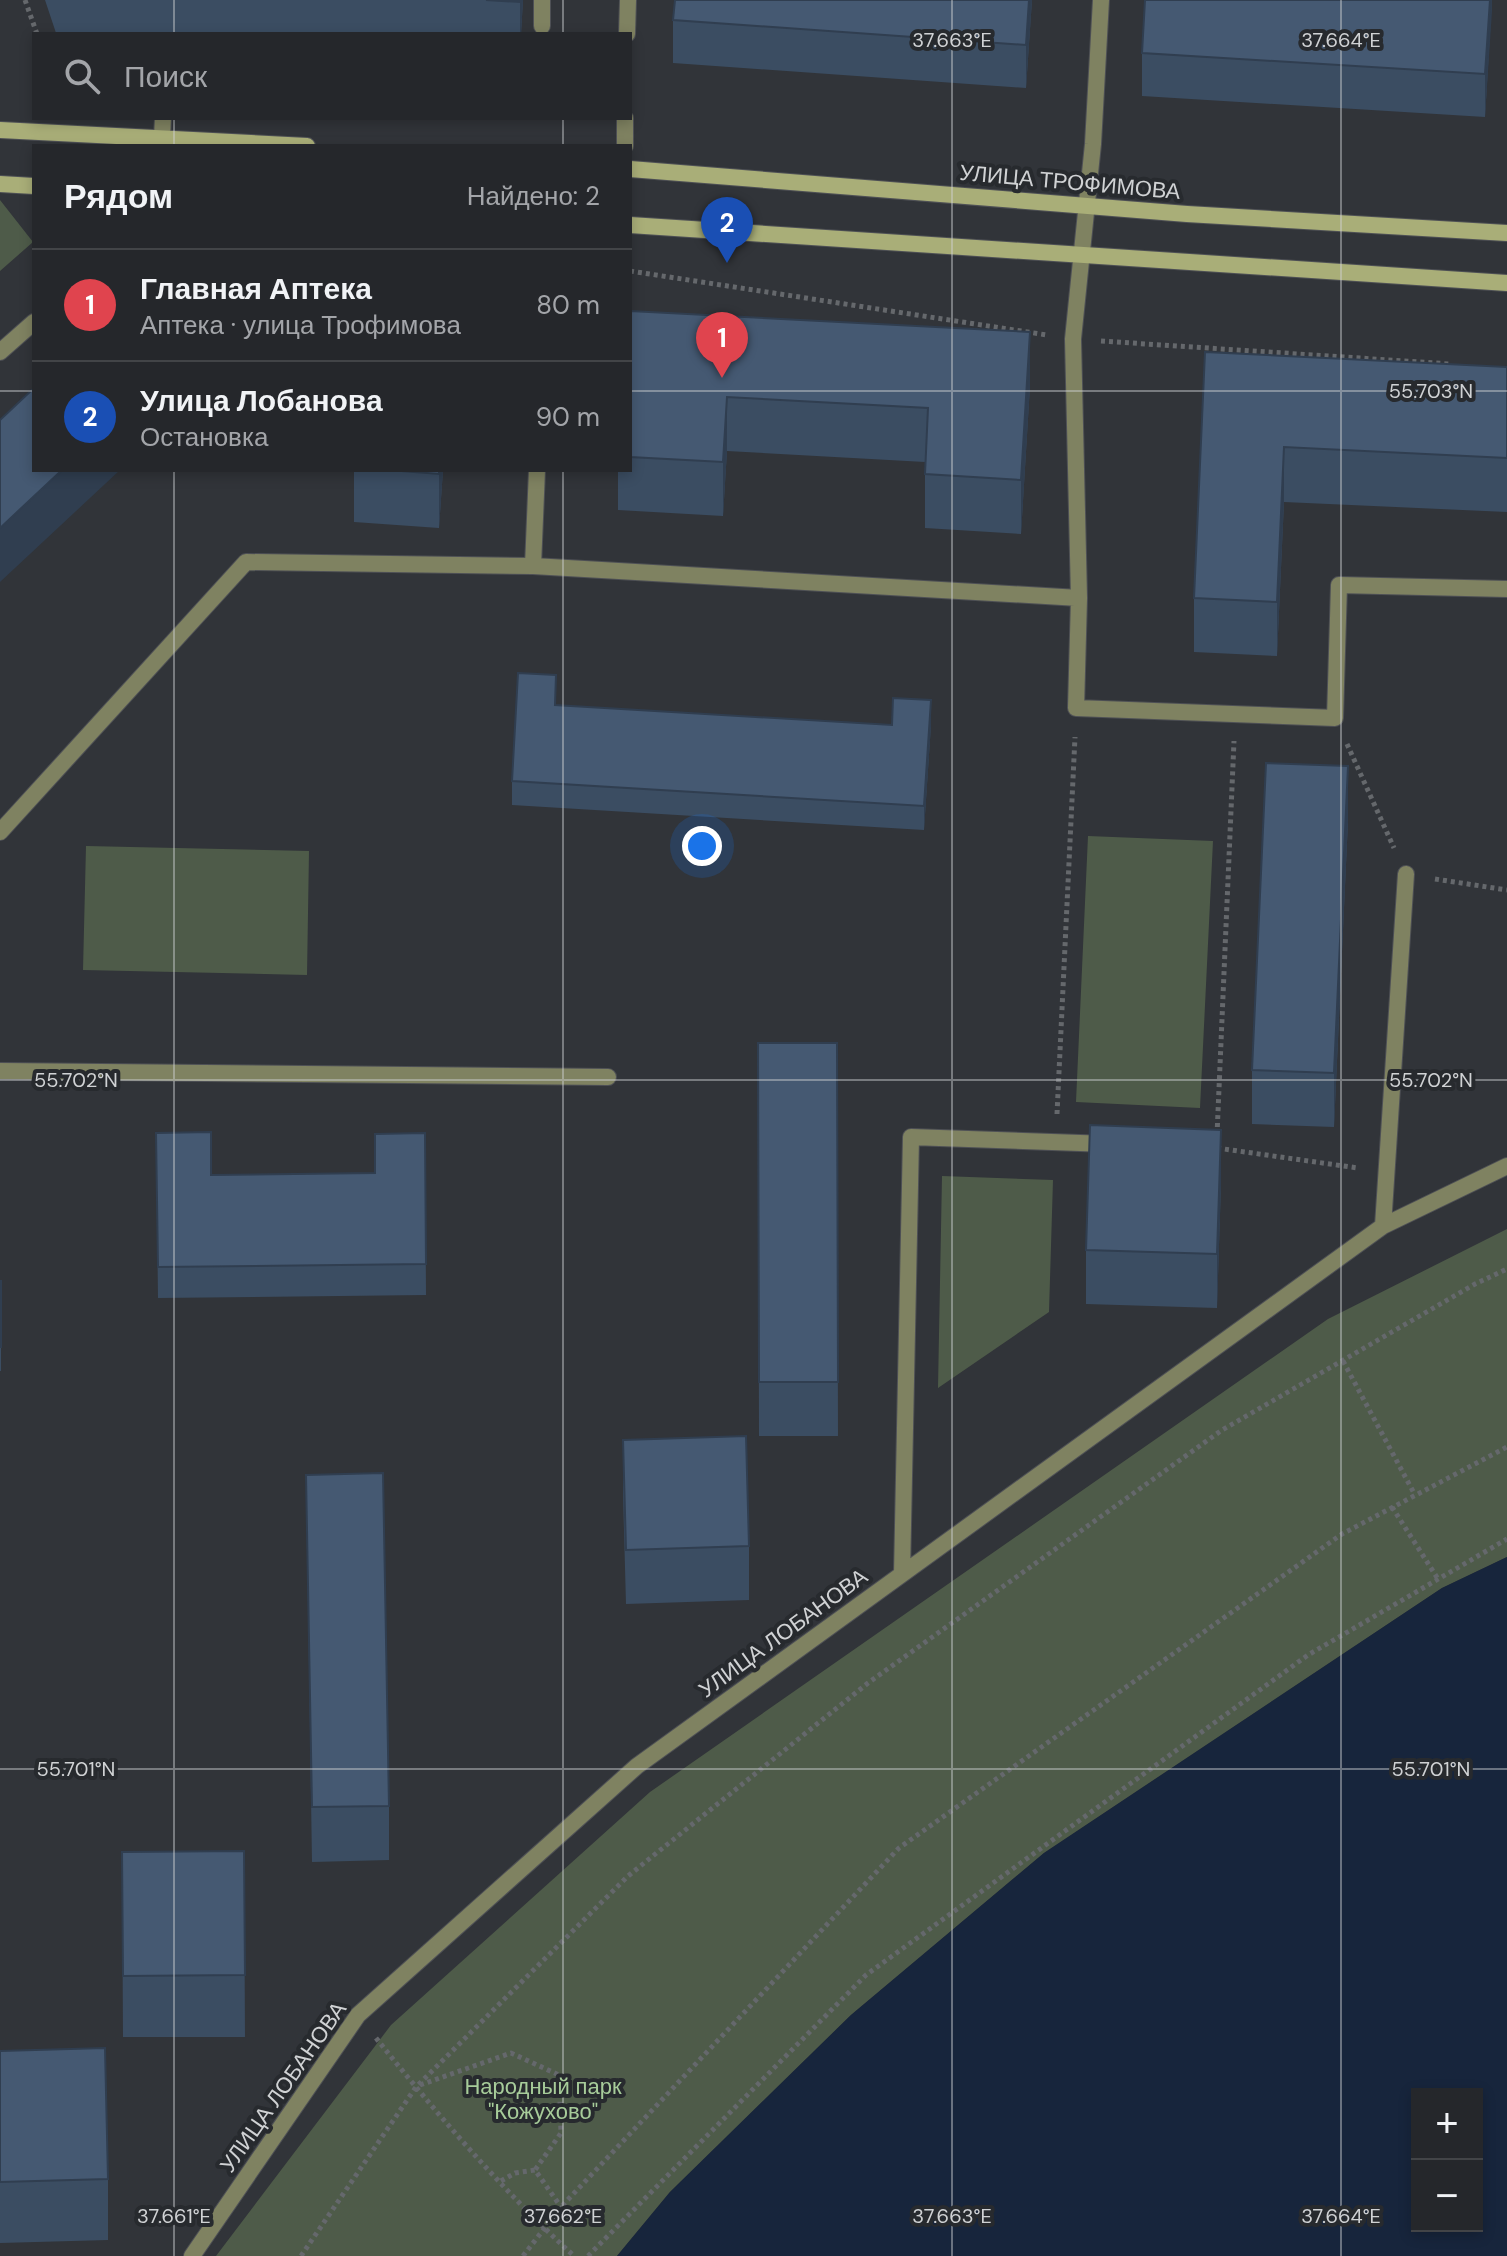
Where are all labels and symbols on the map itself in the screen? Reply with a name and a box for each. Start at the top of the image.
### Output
text: 37.663°E [912,27,992,53]
text: 37.664°E [1301,27,1381,53]
street label: УЛИЦА ТРОФИМОВА [958,158,1182,206]
pin: 2 [701,197,753,263]
pin: 1 [696,312,748,378]
text: 55.703°N [1389,378,1473,404]
your location [682,826,722,866]
text: 55.702°N [34,1067,118,1093]
text: 55.702°N [1389,1067,1473,1093]
street label: УЛИЦА ЛОБАНОВА [693,1562,874,1704]
text: 55.701°N [37,1756,115,1782]
text: 55.701°N [1392,1756,1470,1782]
street label: УЛИЦА ЛОБАНОВА [213,1996,353,2178]
park label: Народный парк "Кожухово" [464,2072,622,2126]
text: 37.661°E [137,2203,211,2229]
text: 37.662°E [524,2203,602,2229]
text: 37.663°E [912,2203,992,2229]
text: 37.664°E [1301,2203,1381,2229]

